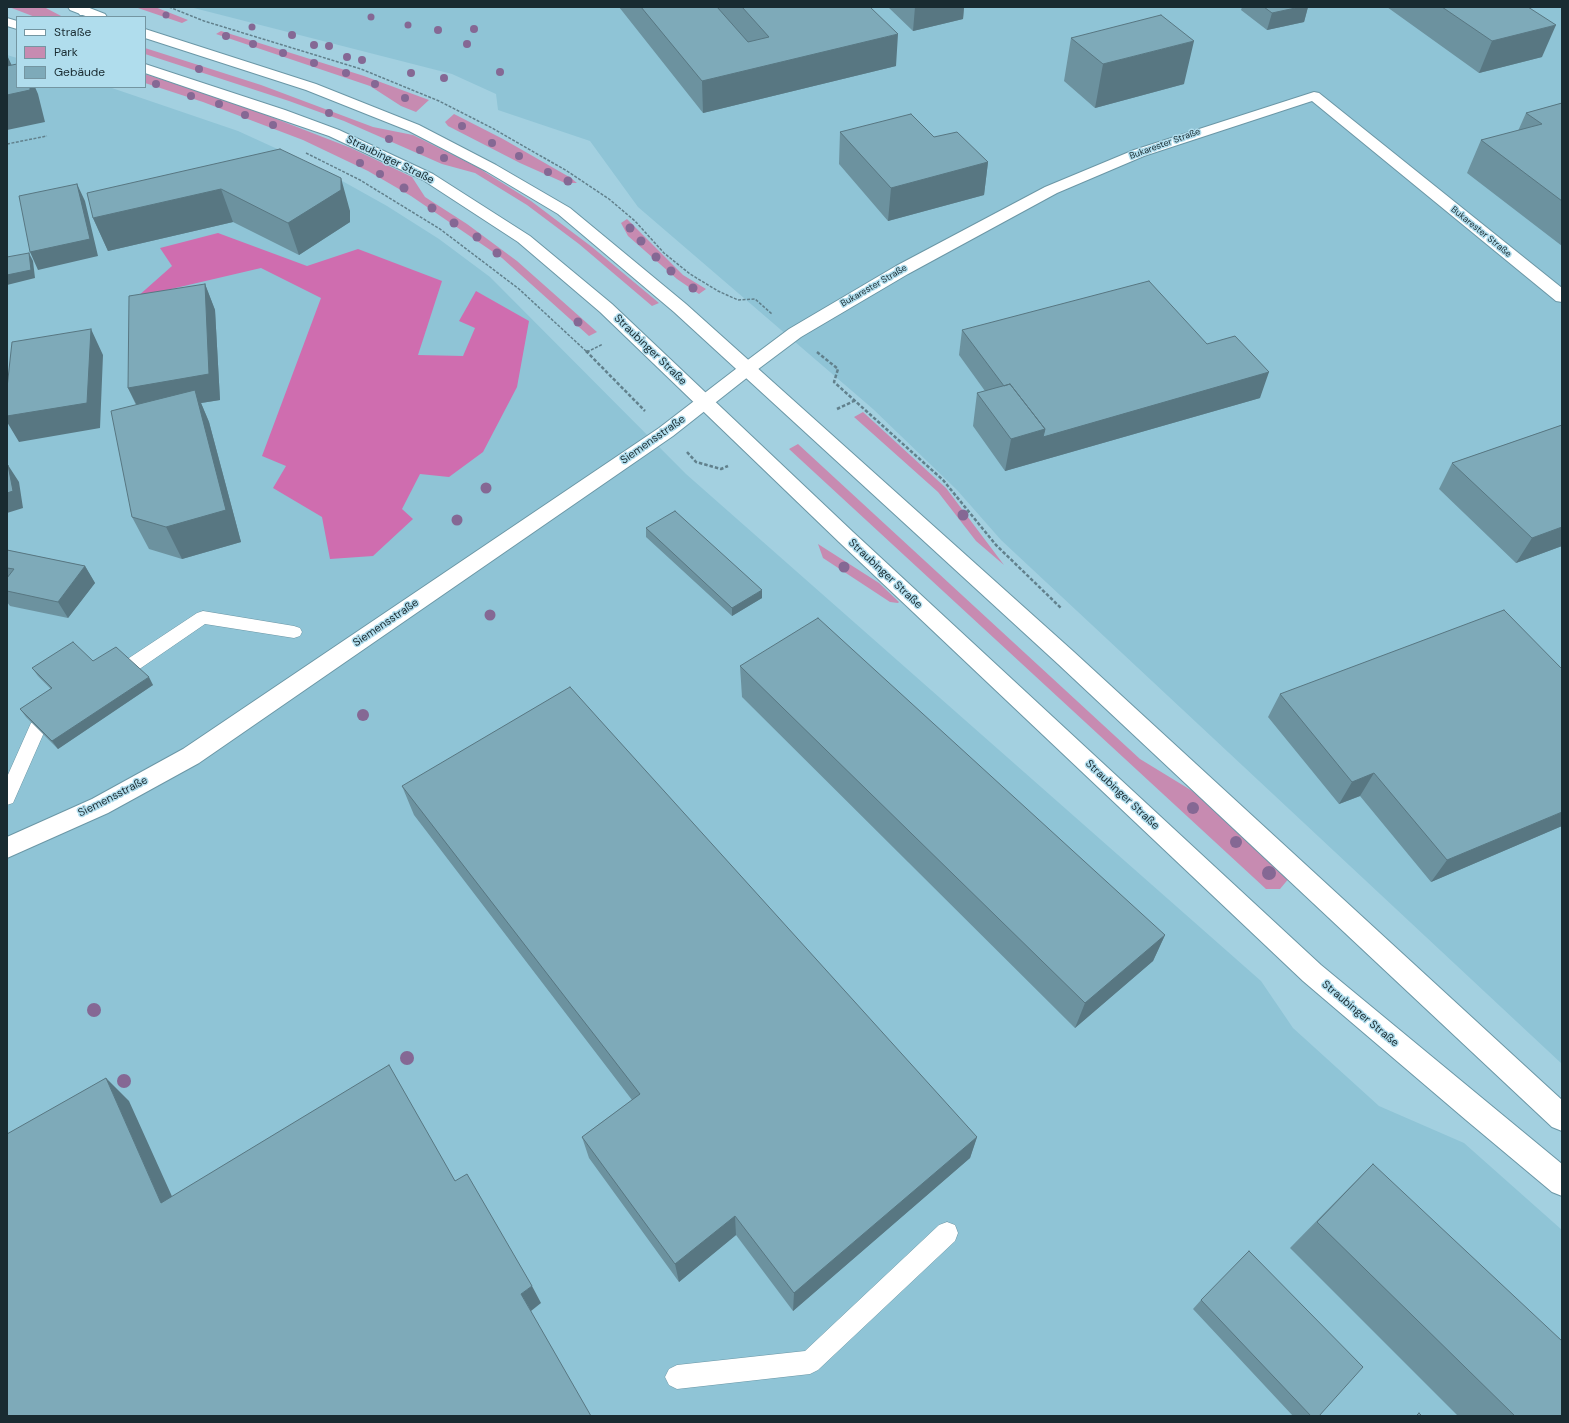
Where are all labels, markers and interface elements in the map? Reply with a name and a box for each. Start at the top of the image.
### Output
legend [16,16,146,88]
text: Straße [54,24,91,40]
text: Park [54,44,78,60]
text: Gebäude [54,64,105,80]
street label: Bukarester Straße [1128,126,1202,162]
street label: Straubinger Straße [344,133,436,187]
street label: Bukarester Straße [1449,204,1513,260]
street label: Bukarester Straße [839,263,909,309]
street label: Straubinger Straße [611,312,689,388]
street label: Siemensstraße [618,413,688,467]
street label: Straubinger Straße [845,536,925,612]
street label: Siemensstraße [351,596,421,650]
street label: Straubinger Straße [1082,757,1162,833]
street label: Siemensstraße [76,774,150,820]
street label: Straubinger Straße [1319,978,1401,1050]

